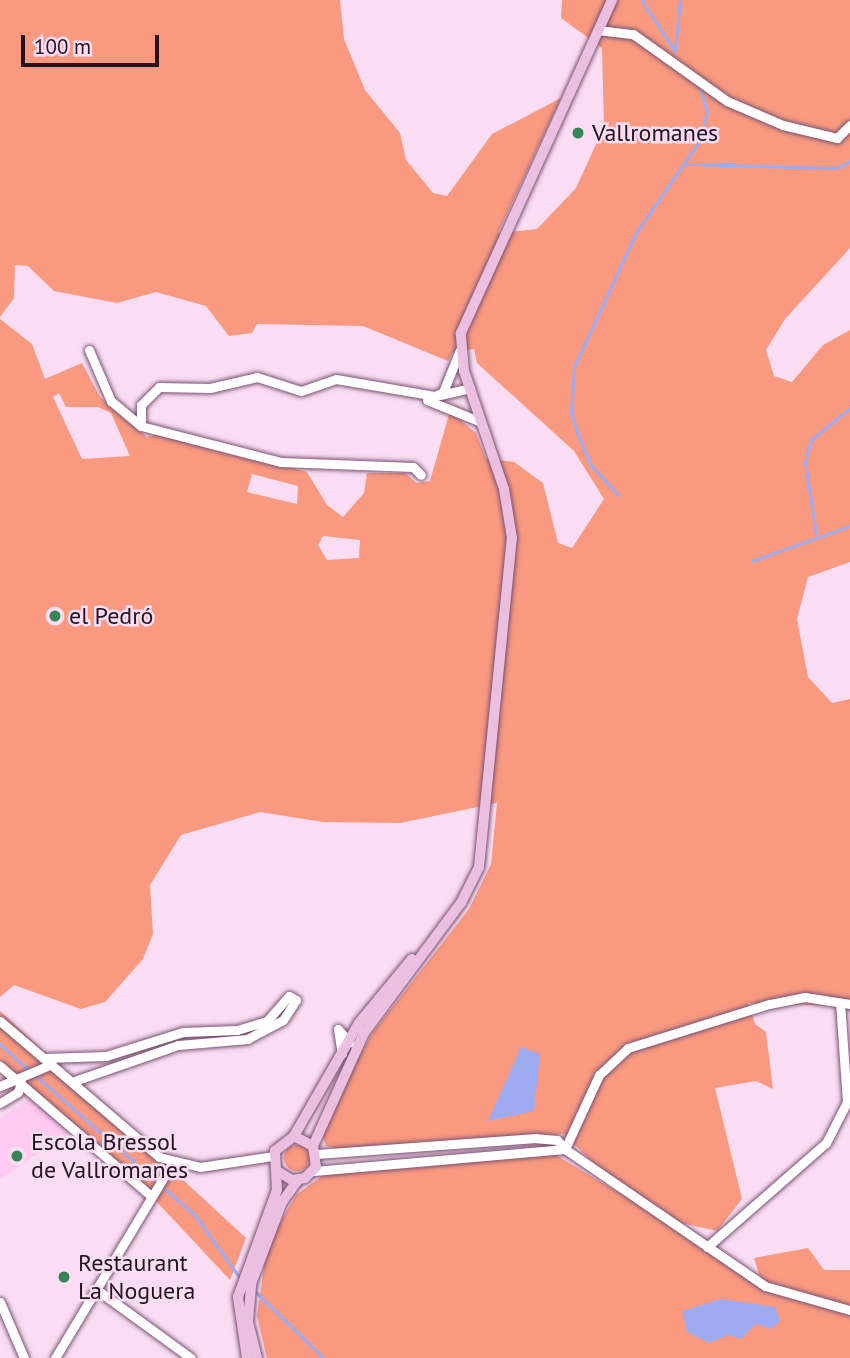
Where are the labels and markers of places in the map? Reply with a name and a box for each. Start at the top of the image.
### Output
place label: Vallromanes [592,119,718,147]
marker: Vallromanes [570,125,586,141]
place label: el Pedró [69,602,153,630]
marker: el Pedró [47,608,63,624]
place label: Escola Bressol de Vallromanes [31,1128,189,1184]
marker: Escola Bressol de Vallromanes [9,1148,25,1164]
place label: Restaurant La Noguera [78,1249,195,1305]
marker: Restaurant La Noguera [56,1269,72,1285]

